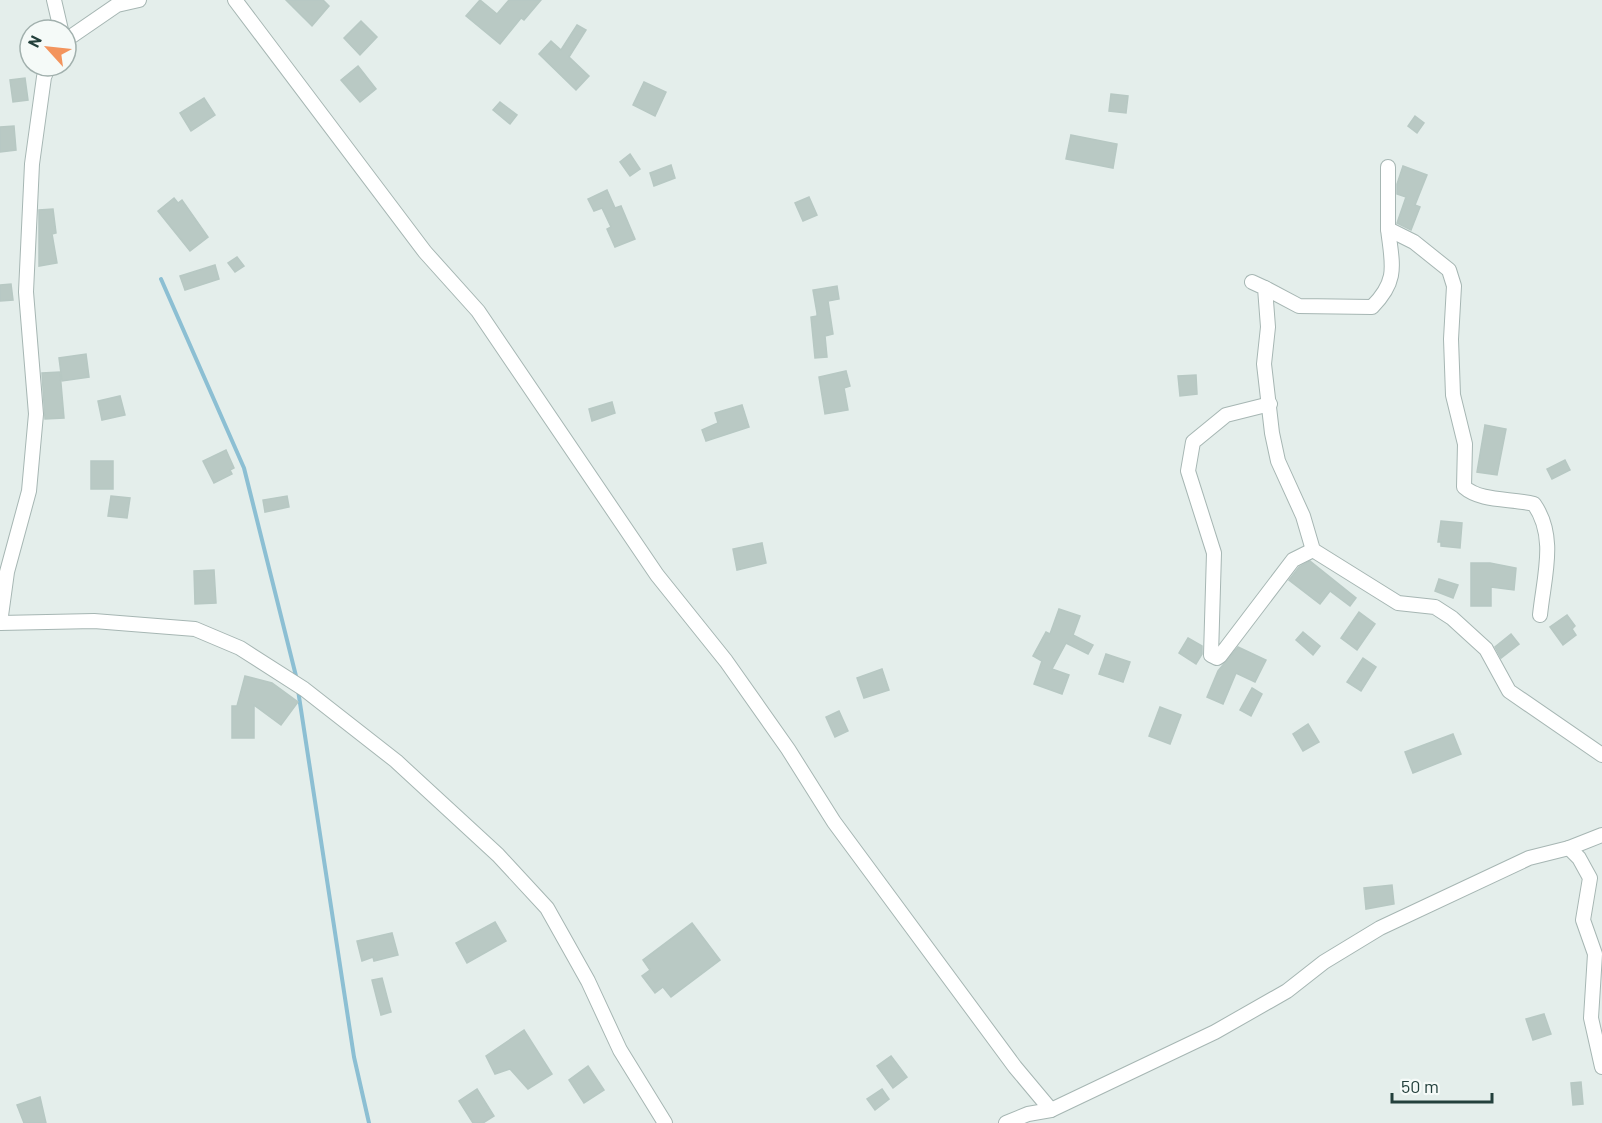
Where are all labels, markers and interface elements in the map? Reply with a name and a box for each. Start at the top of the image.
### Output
north arrow [18,18,78,78]
text: N [23,32,45,50]
scale bar [1392,1066,1492,1104]
text: 50 m [1401,1075,1439,1097]

